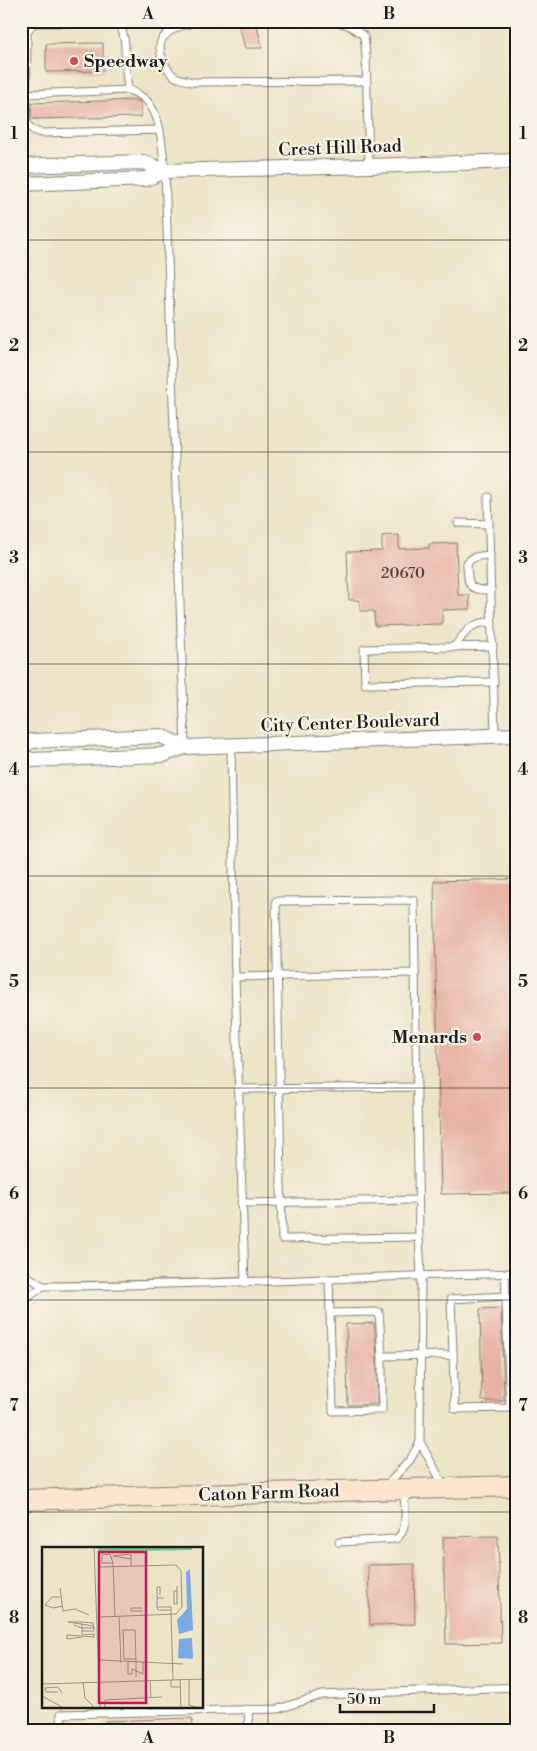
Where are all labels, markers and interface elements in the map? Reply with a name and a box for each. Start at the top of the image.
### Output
text: A [141,4,154,24]
text: B [383,4,395,24]
place label: Speedway [84,50,169,73]
marker: Speedway [68,55,80,67]
text: 1 [10,124,18,144]
text: 1 [519,124,527,144]
street label: Crest Hill Road [278,134,403,162]
text: 2 [9,336,19,356]
text: 2 [518,336,528,356]
text: 3 [9,548,19,568]
text: 3 [518,548,528,568]
house number: 20670 [381,564,425,583]
street label: City Center Boulevard [260,708,441,738]
text: 4 [9,760,20,780]
text: 4 [518,760,529,780]
text: 5 [9,972,19,992]
text: 5 [518,972,528,992]
place label: Menards [392,1026,467,1049]
marker: Menards [471,1031,483,1043]
text: 6 [9,1184,19,1204]
text: 6 [518,1184,528,1204]
text: 7 [9,1396,19,1416]
text: 7 [518,1396,528,1416]
street label: Caton Farm Road [198,1479,341,1507]
inset map [42,1547,204,1708]
text: 8 [9,1608,19,1628]
text: 8 [518,1608,528,1628]
scale bar [340,1681,433,1713]
text: 50 m [347,1690,381,1709]
text: A [141,1728,154,1748]
text: B [383,1728,395,1748]

